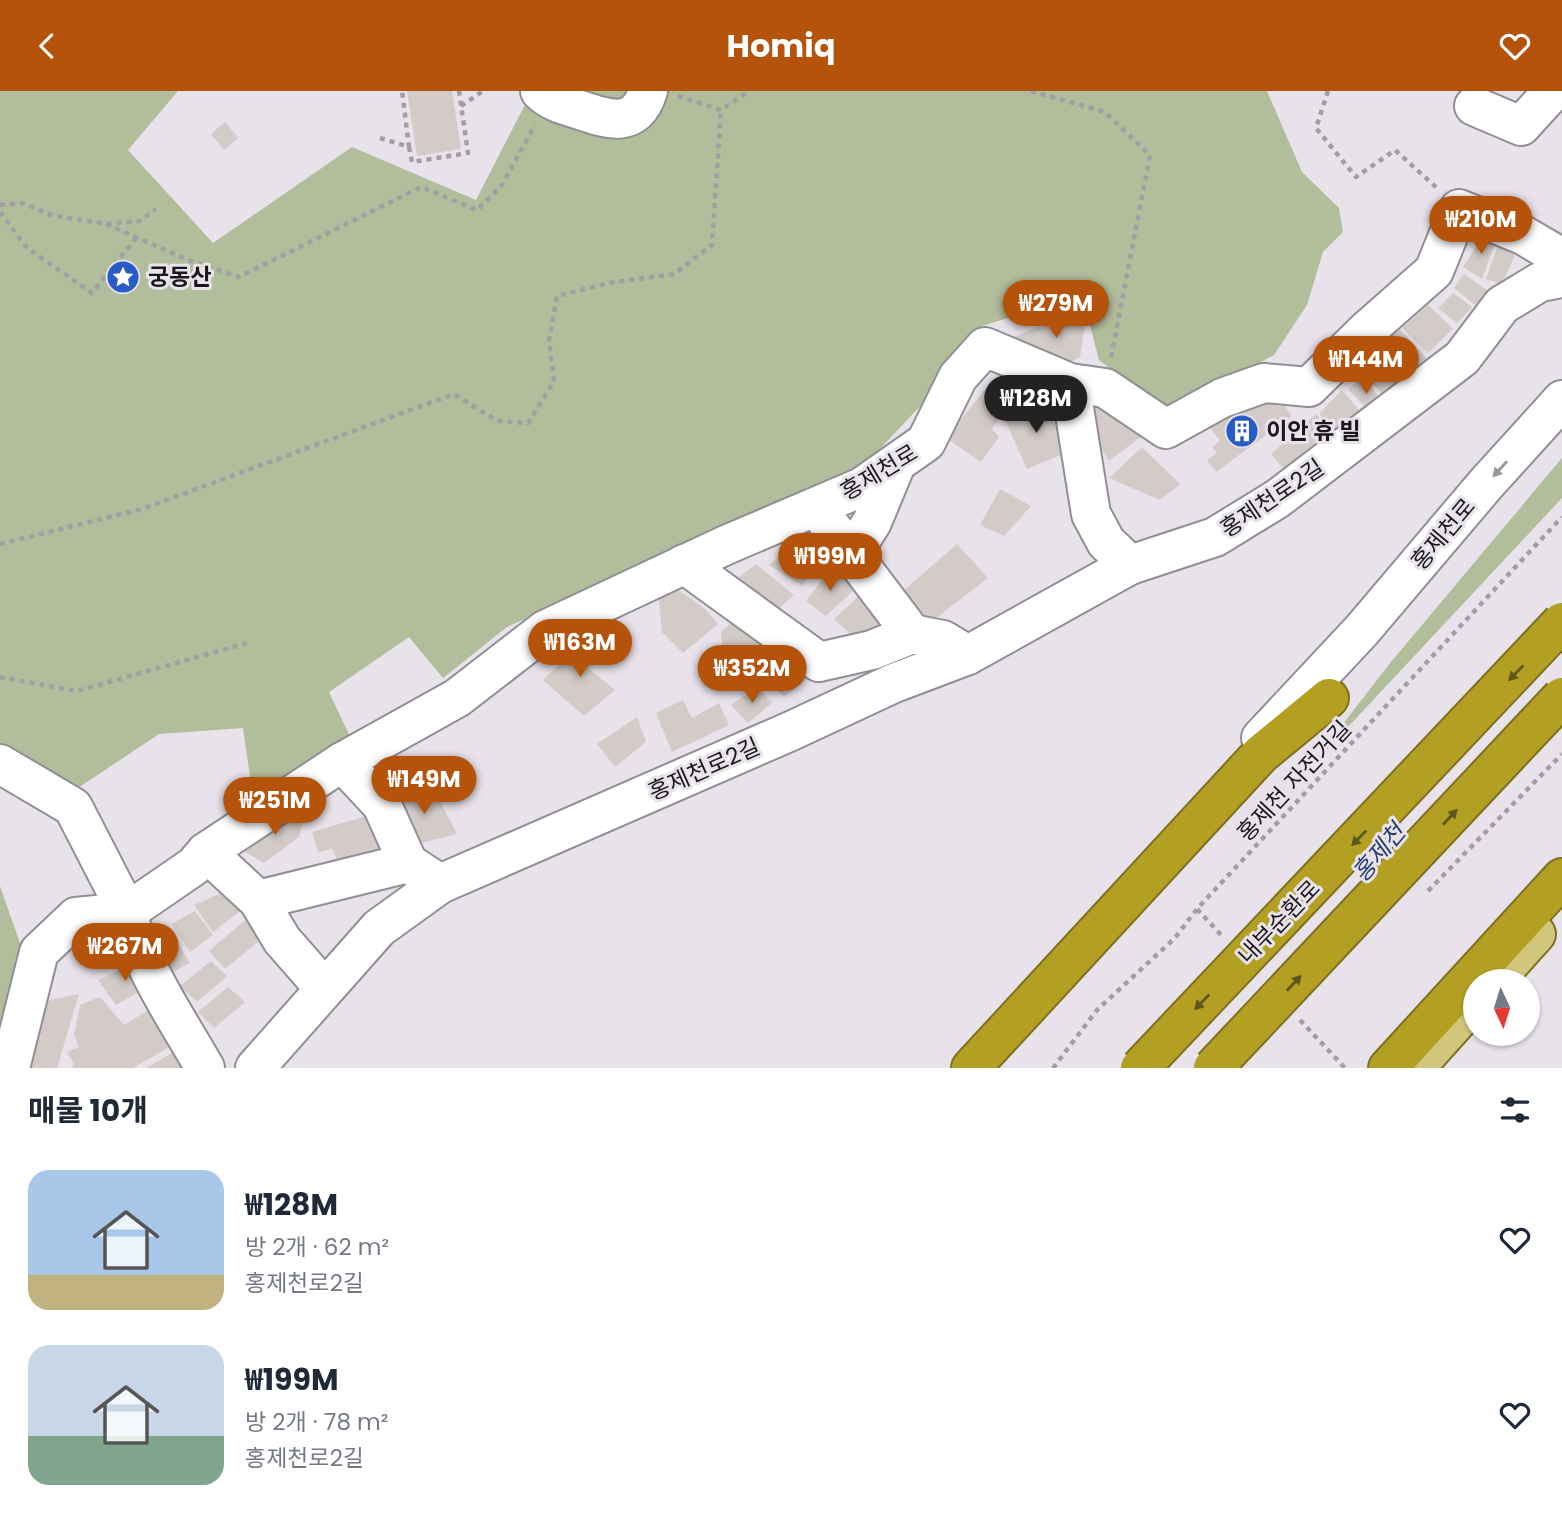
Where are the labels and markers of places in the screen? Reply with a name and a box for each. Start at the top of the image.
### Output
pin: ₩210M [1432,197,1530,256]
place icon: 궁동산 [104,258,142,296]
place label: 궁동산 [148,261,211,293]
pin: ₩279M [1007,281,1105,340]
pin: ₩144M [1317,337,1415,396]
pin: ₩128M [987,375,1085,435]
building icon: 이안 휴 빌 [1223,412,1261,450]
place label: 이안 휴 빌 [1266,415,1360,447]
pin: ₩199M [781,533,879,593]
pin: ₩163M [531,619,629,679]
pin: ₩352M [703,645,801,705]
pin: ₩149M [375,757,473,816]
pin: ₩251M [226,777,324,837]
pin: ₩267M [76,923,174,983]

